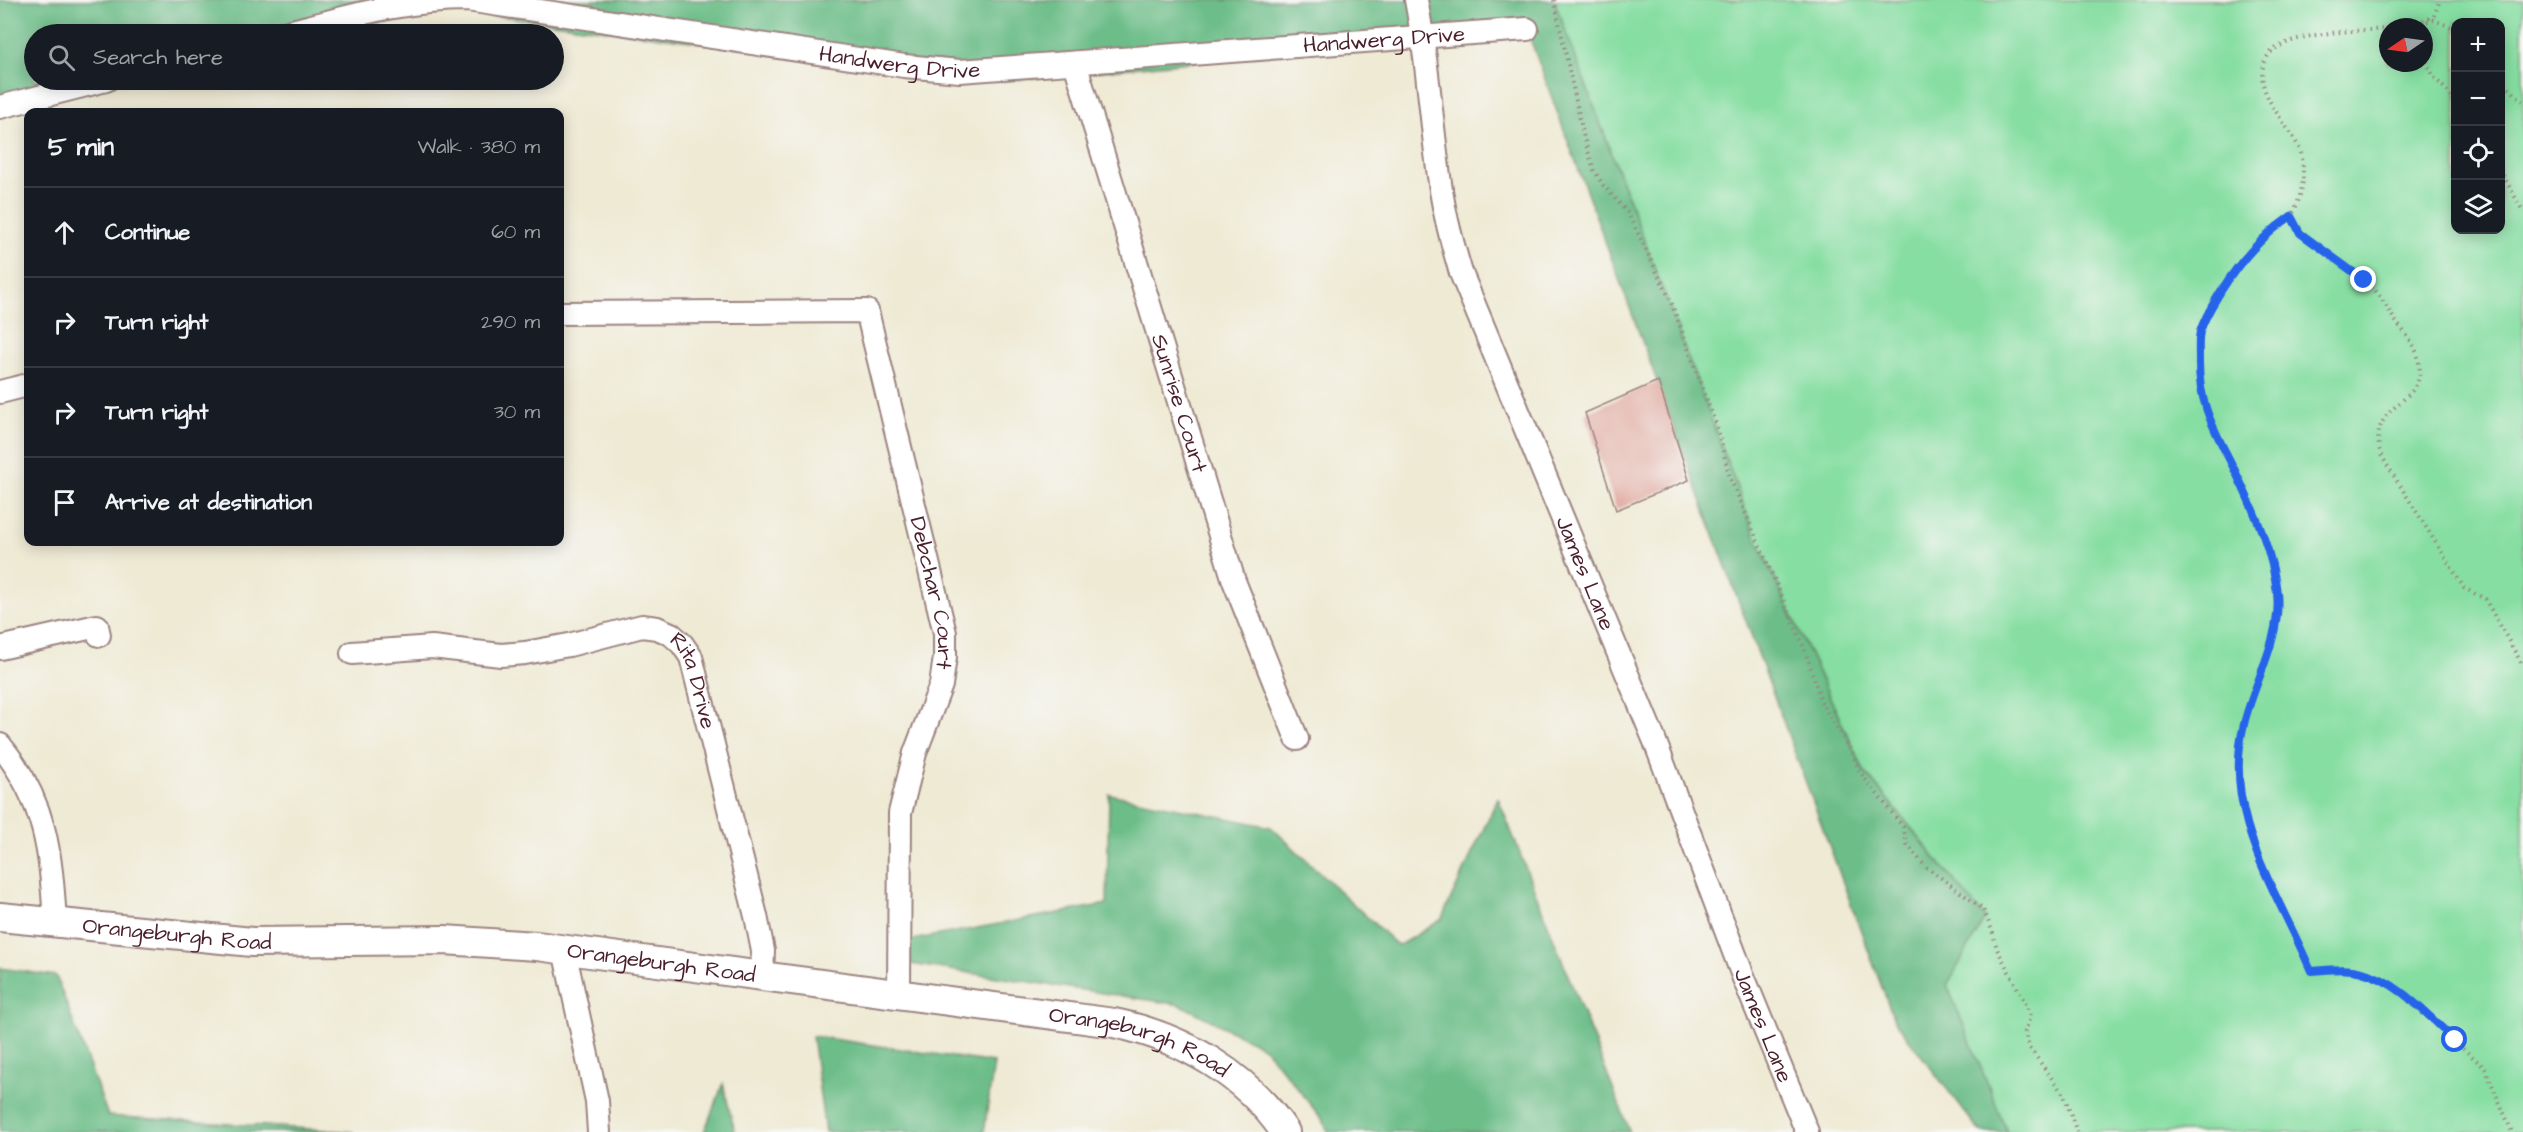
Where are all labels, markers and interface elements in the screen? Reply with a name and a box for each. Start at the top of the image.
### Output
street label: Handwerg Drive [1302,18,1466,61]
north arrow [2379,18,2433,72]
map controls [2451,18,2505,234]
button: + [2451,18,2505,72]
search box [24,24,564,90]
street label: Handwerg Drive [817,38,981,87]
icon: search [45,41,78,74]
text: Search here [93,42,223,73]
button: − [2451,72,2505,126]
button: locate [2451,126,2505,180]
text: 5 min [48,129,114,165]
text: Walk · 380 m [417,133,540,161]
button: layers [2451,180,2505,234]
icon: ahead [48,216,81,249]
text: Continue [105,217,190,248]
text: 60 m [491,218,540,246]
route end [2350,266,2376,292]
icon: right [48,306,81,339]
text: Turn right [105,307,208,338]
text: 290 m [481,308,540,336]
street label: Sunrise Court [1144,330,1215,477]
icon: right [48,396,81,429]
text: Turn right [105,397,208,428]
text: 30 m [494,398,540,426]
icon: arrive [48,486,81,519]
text: Arrive at destination [105,487,312,518]
street label: James Lane [1548,511,1623,635]
street label: Debchar Court [902,514,961,672]
street label: Rita Drive [663,625,724,732]
street label: Orangeburgh Road [81,910,272,958]
street label: Orangeburgh Road [565,935,757,991]
street label: James Lane [1726,964,1801,1087]
street label: Orangeburgh Road [1047,999,1236,1085]
route start [2441,1026,2467,1052]

